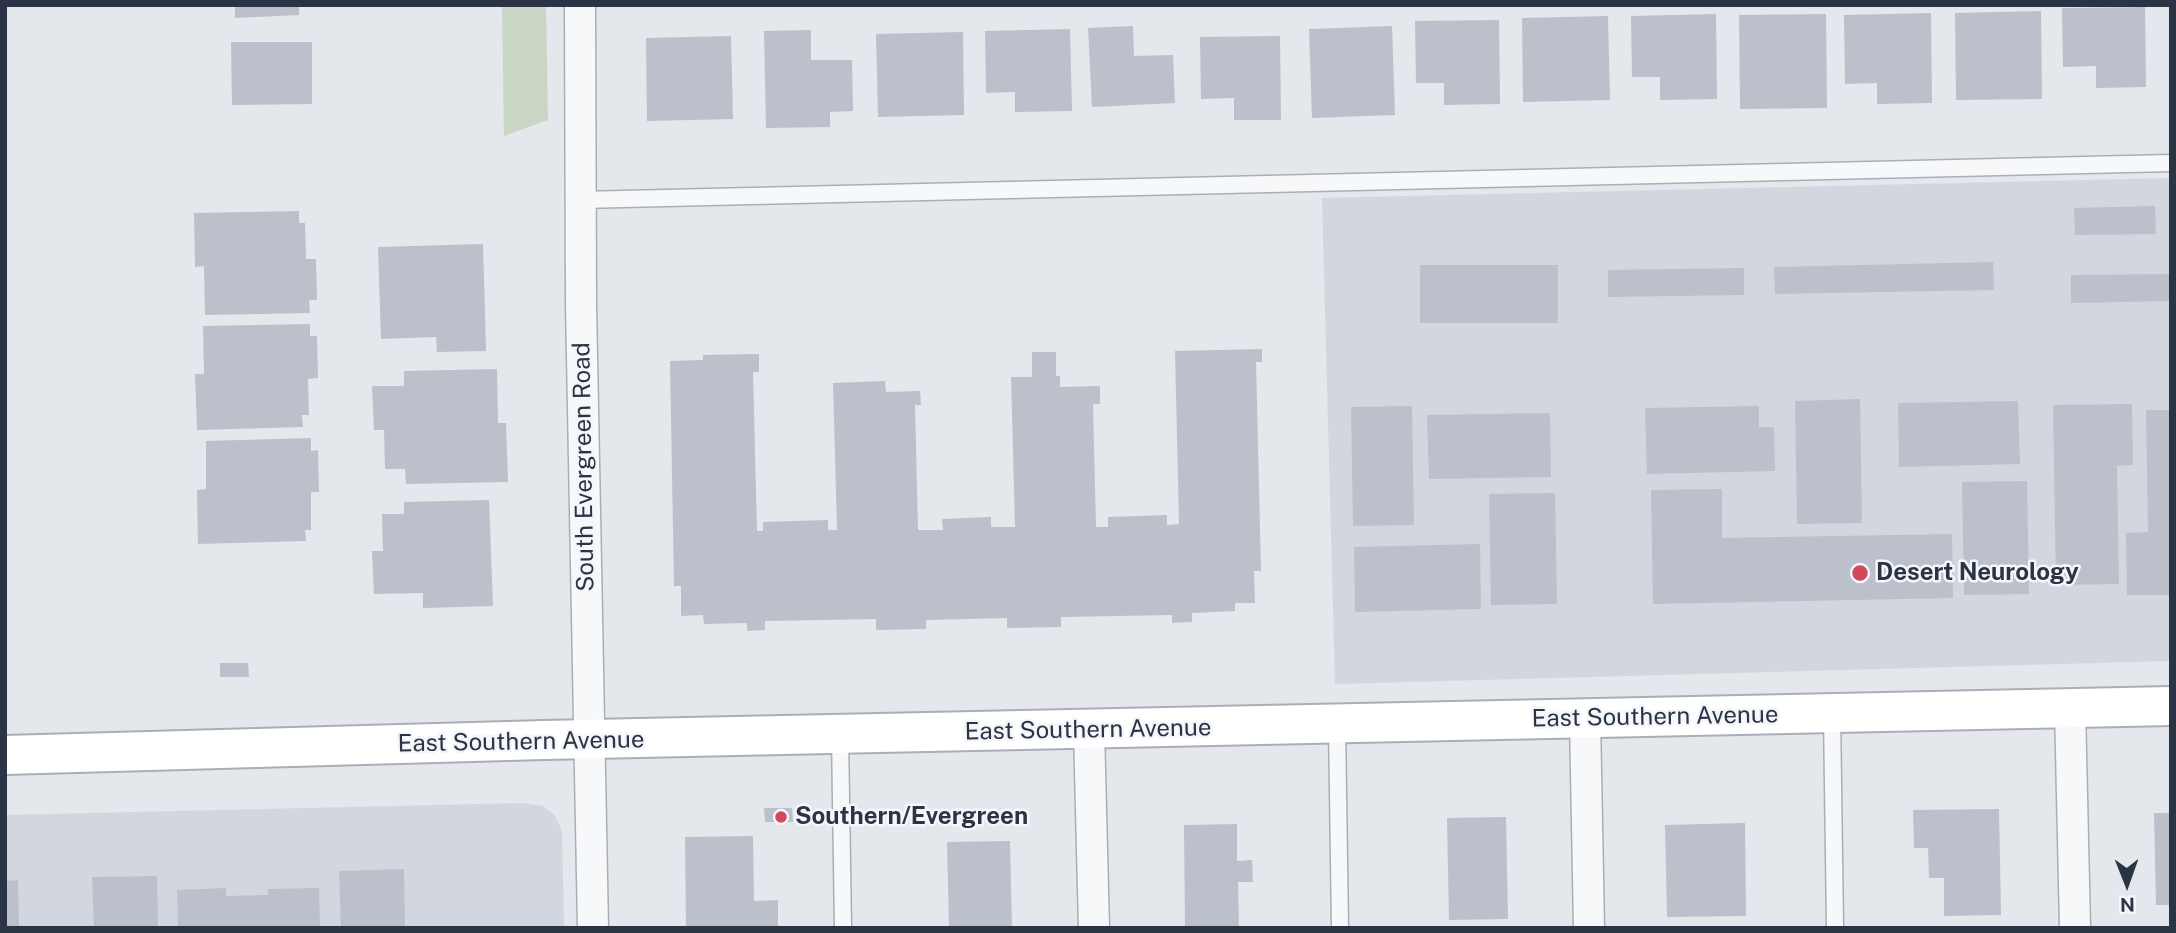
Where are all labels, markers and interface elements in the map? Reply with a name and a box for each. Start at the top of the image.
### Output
street label: South Evergreen Road [567,342,601,592]
place label: Desert Neurology [1876,559,2079,587]
marker: Desert Neurology [1850,563,1870,583]
street label: East Southern Avenue [1531,700,1779,734]
street label: East Southern Avenue [964,713,1212,747]
street label: East Southern Avenue [397,725,645,759]
place label: Southern/Evergreen [795,803,1028,831]
marker: Southern/Evergreen [773,809,789,825]
north arrow [2092,849,2162,919]
text: N [2120,894,2135,916]

